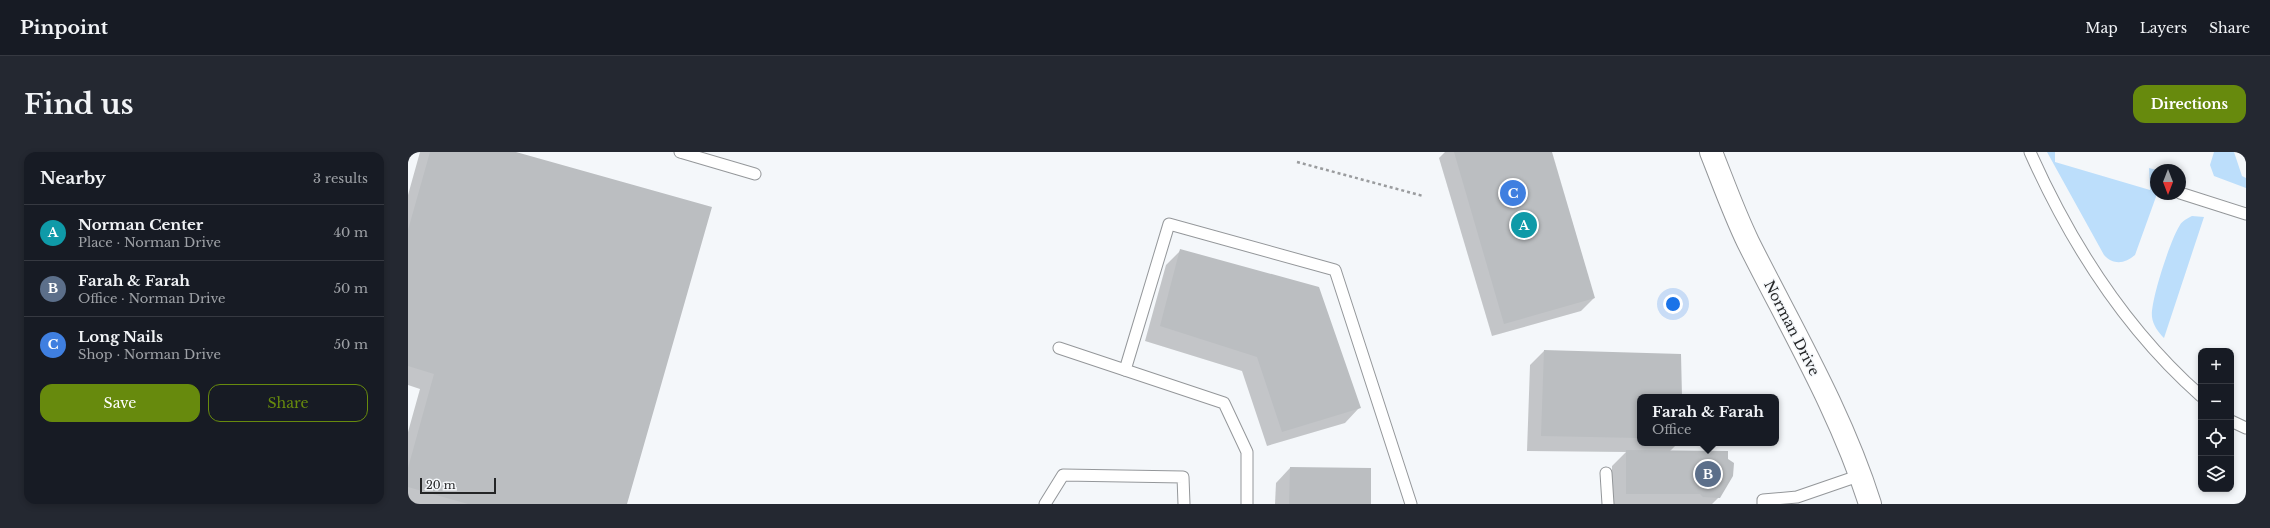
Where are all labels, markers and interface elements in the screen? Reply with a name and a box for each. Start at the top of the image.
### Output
text: Pinpoint [20,16,108,39]
text: Map [2085,19,2118,37]
text: Layers [2140,19,2187,37]
text: Share [2209,19,2250,37]
button: Directions [2133,85,2246,123]
text: Find us [24,87,134,122]
north arrow [2150,164,2186,200]
text: Nearby [40,168,106,189]
text: 3 results [313,170,368,187]
pin: C [1500,178,1526,208]
pin: A [1511,210,1537,240]
text: Norman Center [78,215,203,234]
text: A [48,224,58,241]
text: 40 m [333,224,368,241]
text: Place · Norman Drive [78,234,221,251]
text: Farah & Farah [78,271,190,290]
street label: Norman Drive [1760,277,1824,379]
text: B [48,280,58,297]
text: 50 m [334,280,368,297]
text: Office · Norman Drive [78,290,226,307]
your location [1663,294,1683,314]
text: Long Nails [78,327,163,346]
text: C [48,336,58,353]
text: 50 m [334,336,368,353]
text: Shop · Norman Drive [78,346,221,363]
map controls [2198,348,2234,492]
button: + [2198,348,2234,384]
button: Save [40,384,200,422]
button: Share [208,384,368,422]
button: − [2198,384,2234,420]
popup [1637,394,1779,446]
text: Farah & Farah [1652,402,1764,421]
button: locate [2198,420,2234,456]
text: Office [1652,421,1691,438]
button: layers [2198,456,2234,492]
pin: B [1695,459,1721,489]
scale bar [420,476,496,495]
text: 20 m [426,478,456,492]

